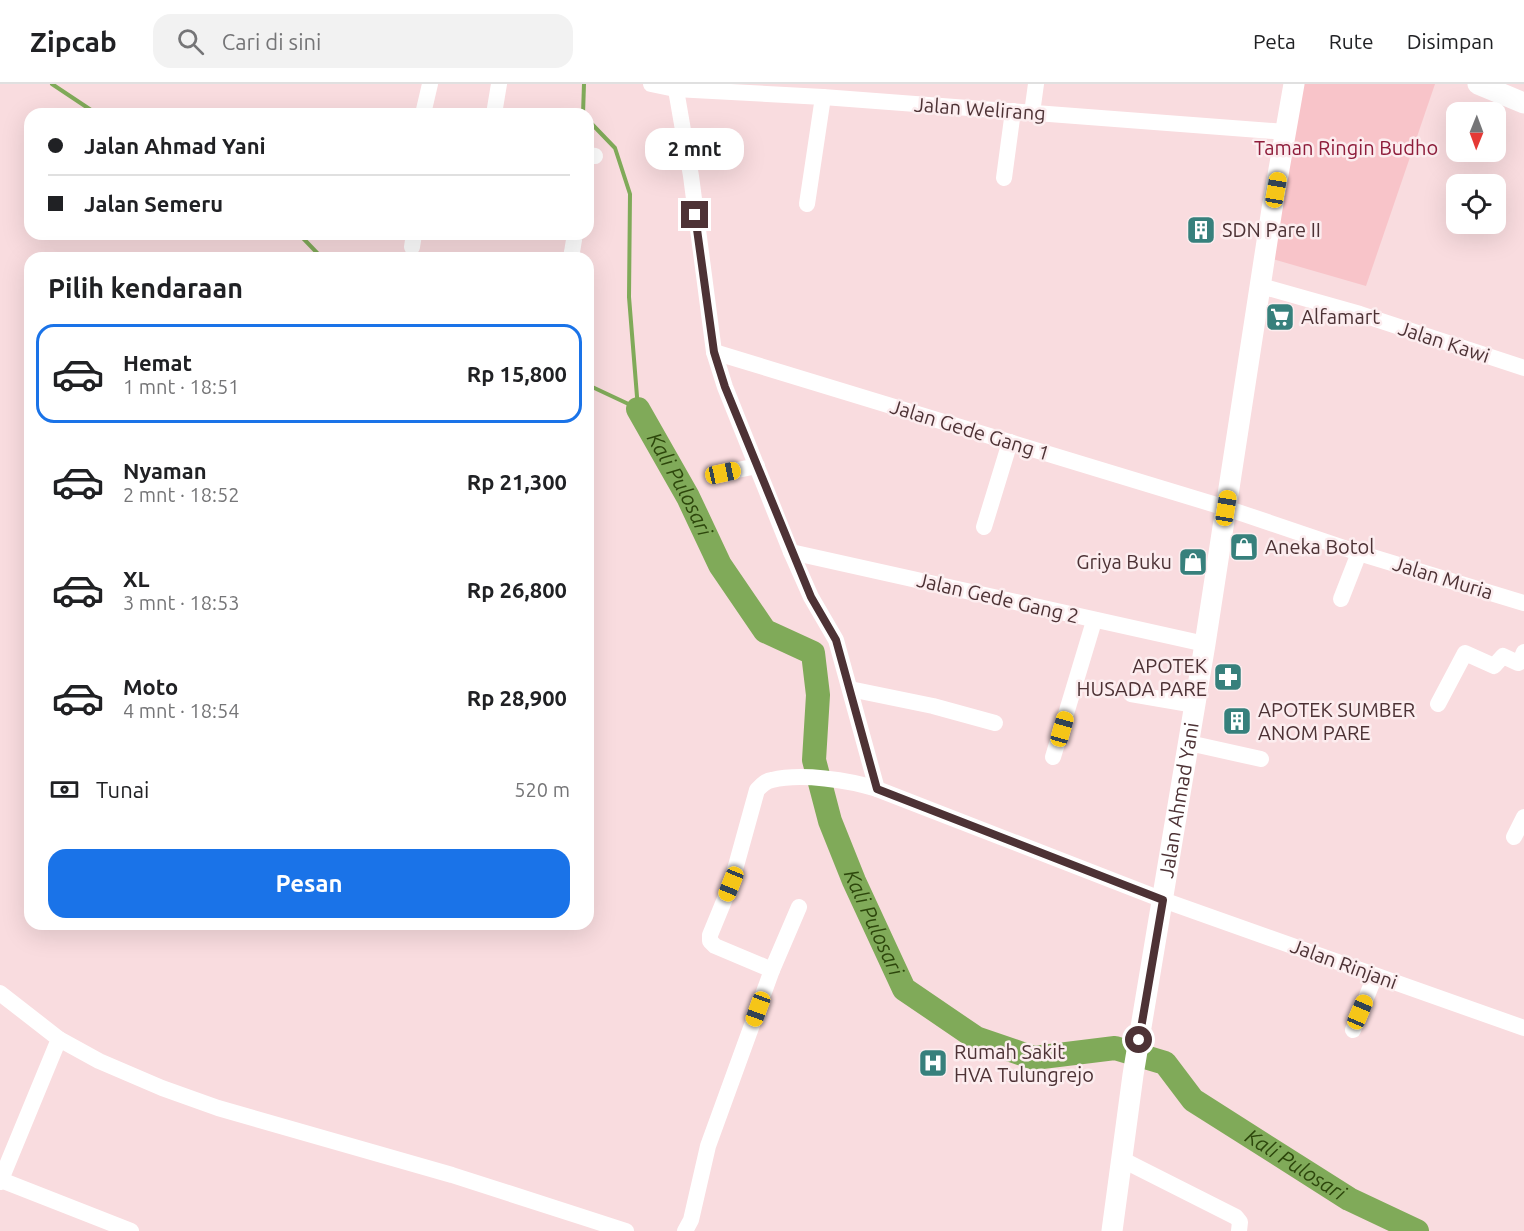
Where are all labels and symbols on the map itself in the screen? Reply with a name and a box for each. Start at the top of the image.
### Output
street label: Jalan Welirang [914,92,1047,125]
north arrow [1446,102,1506,162]
callout: 2 mnt [646,128,744,170]
park label: Taman Ringin Budho [1254,136,1438,159]
car [1264,171,1288,209]
route end [681,201,708,228]
building icon: SDN Pare II [1185,214,1217,246]
place label: SDN Pare II [1222,218,1321,241]
supermarket icon: Alfamart [1264,301,1296,333]
place label: Alfamart [1301,305,1380,328]
street label: Jalan Kawi [1396,316,1493,367]
street label: Jalan Gede Gang 1 [888,394,1053,465]
water label: Kali Pulosari [643,428,718,540]
car [704,460,742,486]
car [1214,489,1238,527]
shop icon: Aneka Botol [1228,531,1260,563]
place label: Aneka Botol [1265,535,1375,558]
shop icon: Griya Buku [1177,546,1209,578]
place label: Griya Buku [1076,550,1172,573]
street label: Jalan Muria [1390,551,1496,604]
street label: Jalan Gede Gang 2 [915,568,1081,627]
place label: APOTEK HUSADA PARE [1077,654,1207,700]
pharmacy icon: APOTEK HUSADA PARE [1212,661,1244,693]
place label: APOTEK SUMBER ANOM PARE [1258,698,1415,744]
building icon: APOTEK SUMBER ANOM PARE [1221,705,1253,737]
car [1048,709,1076,749]
street label: Jalan Ahmad Yani [1154,721,1203,880]
car [716,864,746,904]
water label: Kali Pulosari [840,866,909,980]
street label: Jalan Rinjani [1288,934,1401,993]
car [743,989,773,1029]
car [1345,992,1375,1032]
route start [1125,1026,1152,1053]
place label: Rumah Sakit HVA Tulungrejo [954,1040,1094,1086]
hospital icon: Rumah Sakit HVA Tulungrejo [917,1047,949,1079]
water label: Kali Pulosari [1241,1123,1351,1205]

